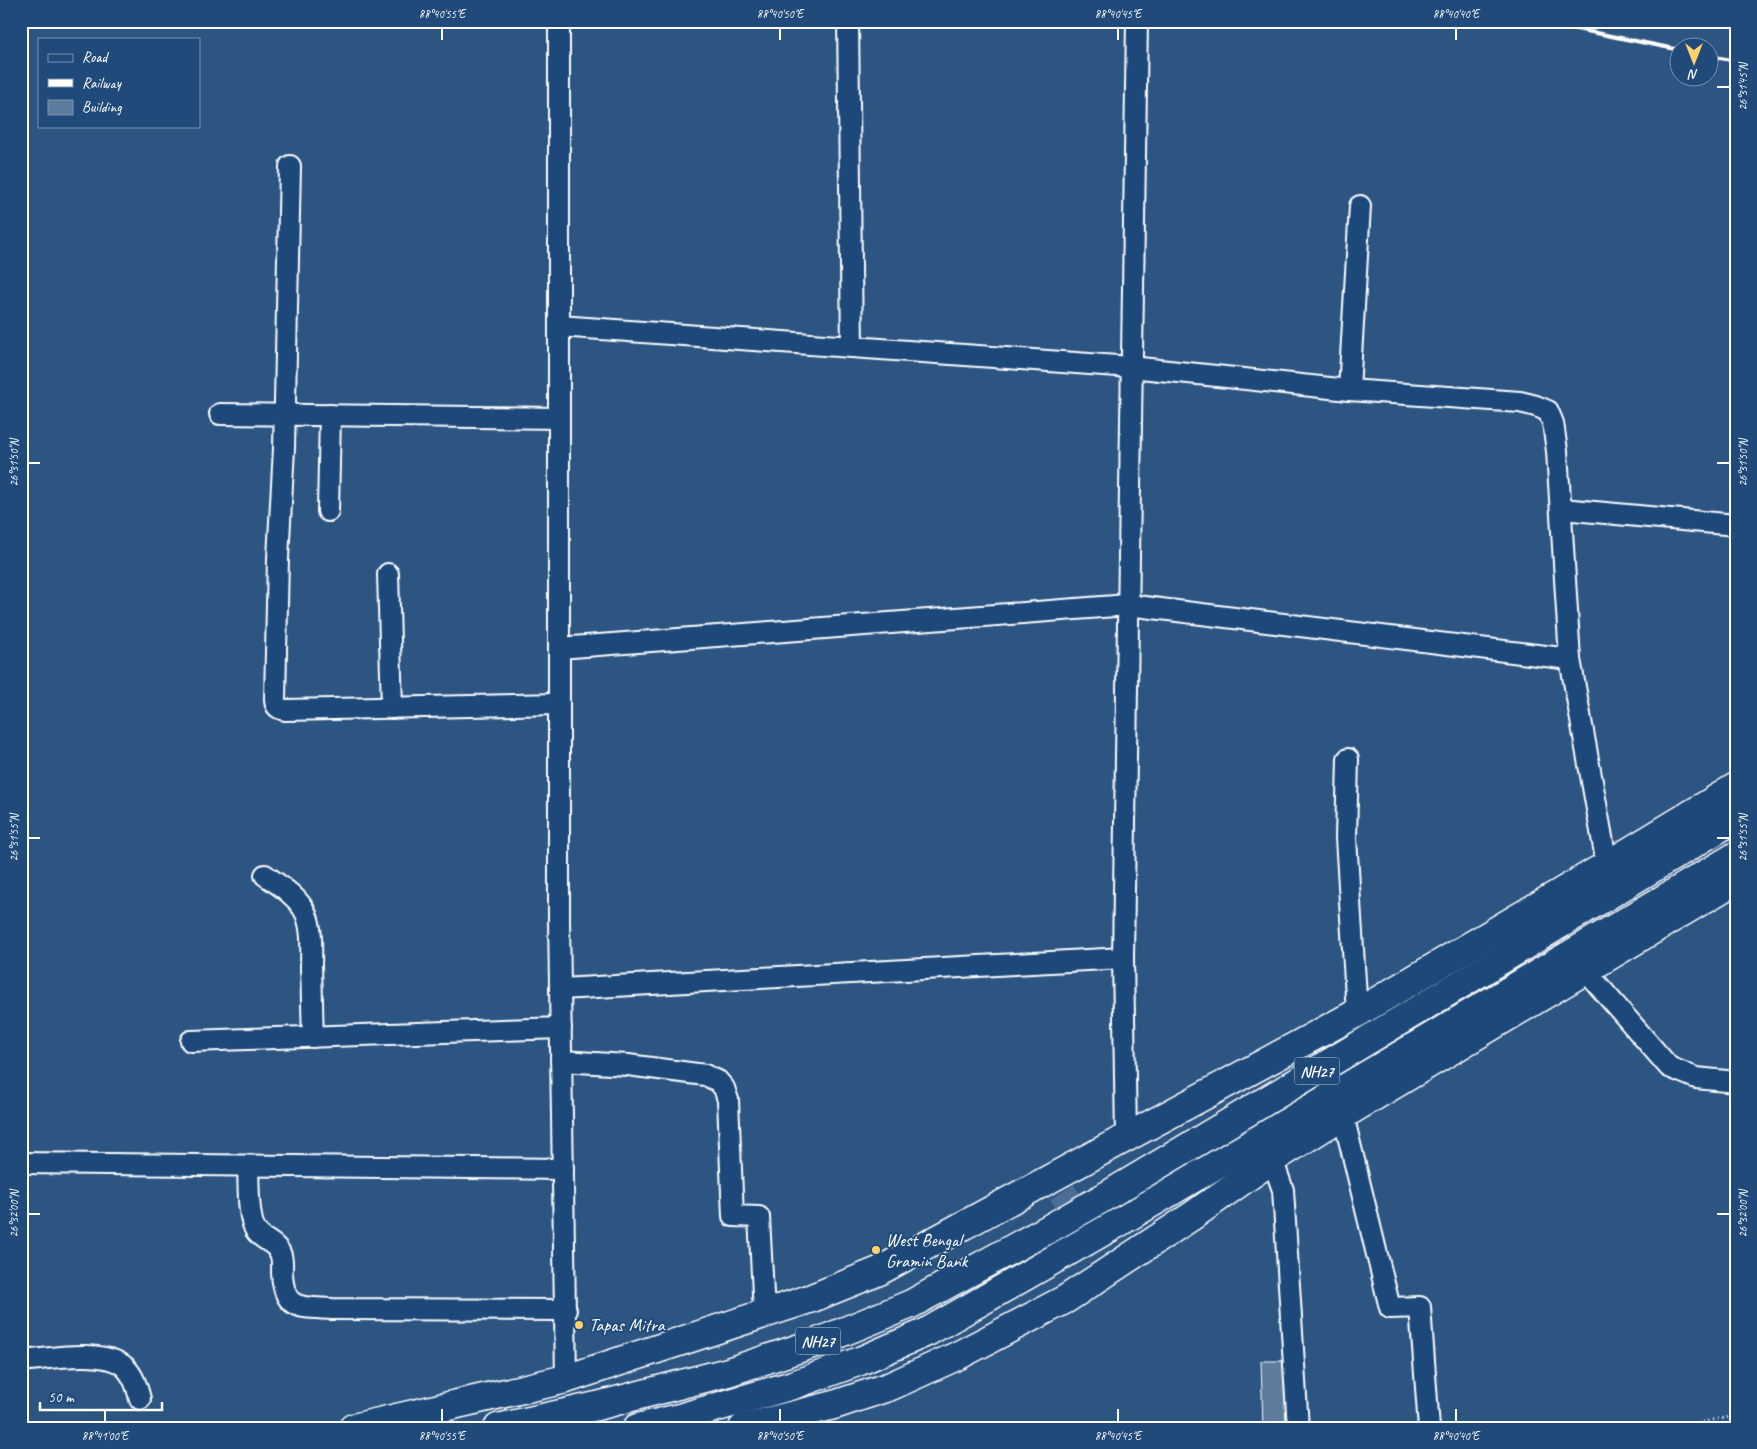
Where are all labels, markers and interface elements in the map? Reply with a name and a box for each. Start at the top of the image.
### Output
text: 88°40'55"E [419,6,467,22]
text: 88°40'50"E [757,6,805,22]
text: 88°40'45"E [1095,6,1143,22]
text: 88°40'40"E [1433,6,1481,22]
legend [38,38,200,128]
north arrow [1670,38,1720,88]
text: Road [82,48,109,67]
text: 26°31'45"N [1735,62,1751,111]
text: N [1687,66,1698,83]
text: Railway [82,74,123,93]
text: Building [82,98,122,117]
text: 26°31'50"N [6,438,22,487]
text: 26°31'50"N [1735,438,1751,487]
text: 26°31'55"N [6,813,22,862]
text: 26°31'55"N [1735,813,1751,862]
road number: NH27 [1294,1058,1340,1084]
text: 26°32'00"N [6,1189,22,1238]
text: 26°32'00"N [1735,1189,1751,1238]
place label: West Bengal Gramin Bank [886,1229,969,1272]
marker: West Bengal Gramin Bank [870,1244,882,1256]
place label: Tapas Mitra [589,1314,666,1336]
marker: Tapas Mitra [573,1319,585,1331]
road number: NH27 [796,1328,840,1354]
scale bar [40,1379,162,1411]
text: 50 m [48,1388,75,1407]
text: 88°41'00"E [82,1428,130,1444]
text: 88°40'55"E [419,1428,467,1444]
text: 88°40'50"E [757,1428,805,1444]
text: 88°40'45"E [1095,1428,1143,1444]
text: 88°40'40"E [1433,1428,1481,1444]

